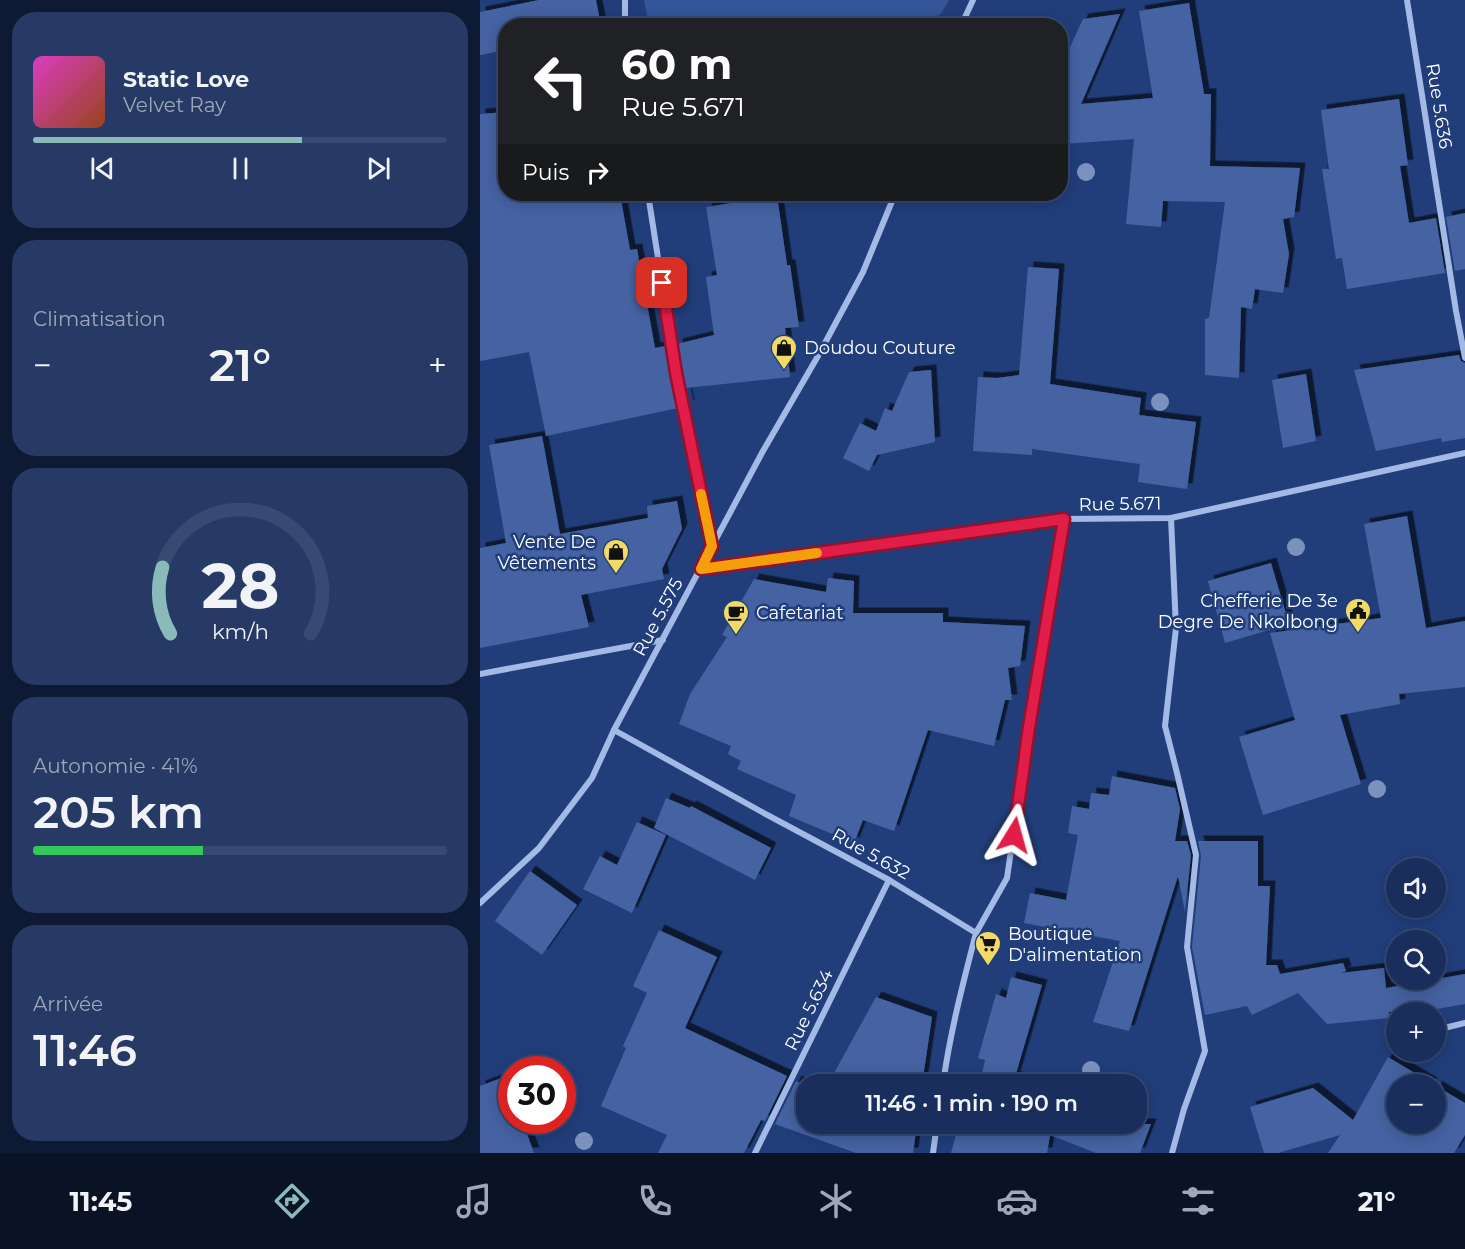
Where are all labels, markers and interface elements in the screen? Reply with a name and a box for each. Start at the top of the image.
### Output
text: 60 m [621,38,732,90]
icon: left [522,42,600,120]
street label: Rue 5.636 [1421,62,1457,151]
text: Static Love [123,66,249,93]
text: Rue 5.671 [621,90,745,123]
text: Velvet Ray [123,93,226,117]
icon: previous [86,152,119,185]
icon: pause [224,152,257,185]
icon: next [362,152,395,185]
icon: right [581,156,614,189]
text: Puis [522,159,569,186]
pin [636,257,687,308]
icon: arrive [645,266,678,299]
text: Climatisation [33,307,166,331]
shop icon: Doudou Couture [769,333,799,371]
text: 21° [209,337,271,392]
place label: Doudou Couture [804,337,956,359]
text: − [33,345,52,385]
text: + [428,345,447,385]
street label: Rue 5.671 [1079,492,1161,516]
place label: Vente De Vêtements [497,531,596,574]
shop icon: Vente De Vêtements [601,537,631,575]
text: 28 [201,548,279,624]
street label: Rue 5.575 [628,574,688,660]
place label: Chefferie De 3e Degre De Nkolbong [1158,590,1338,633]
public building icon: Chefferie De 3e Degre De Nkolbong [1343,596,1373,634]
cafe icon: Cafetariat [721,598,751,636]
place label: Cafetariat [756,602,843,624]
text: km/h [211,618,269,644]
text: Autonomie · 41% [33,754,198,778]
text: 205 km [33,784,204,839]
position arrow [982,803,1046,867]
street label: Rue 5.632 [828,824,914,884]
map controls [1386,858,1446,1134]
button: sound [1386,858,1446,918]
place label: Boutique D'alimentation [1008,923,1142,966]
supermarket icon: Boutique D'alimentation [973,929,1003,967]
button: search [1386,930,1446,990]
street label: Rue 5.634 [780,966,838,1054]
text: Arrivée [33,992,103,1016]
button: + [1386,1002,1446,1062]
text: 11:46 [33,1022,137,1077]
speed limit sign: 30 [498,1056,576,1134]
button: − [1386,1074,1446,1134]
text: 11:46 · 1 min · 190 m [865,1090,1078,1117]
icon: directions [271,1180,313,1222]
icon: music [453,1180,495,1222]
icon: phone [634,1180,676,1222]
icon: climate [815,1180,857,1222]
icon: car [996,1180,1038,1222]
icon: filters [1177,1180,1219,1222]
text: 11:45 [70,1185,132,1218]
text: 21° [1358,1185,1395,1218]

